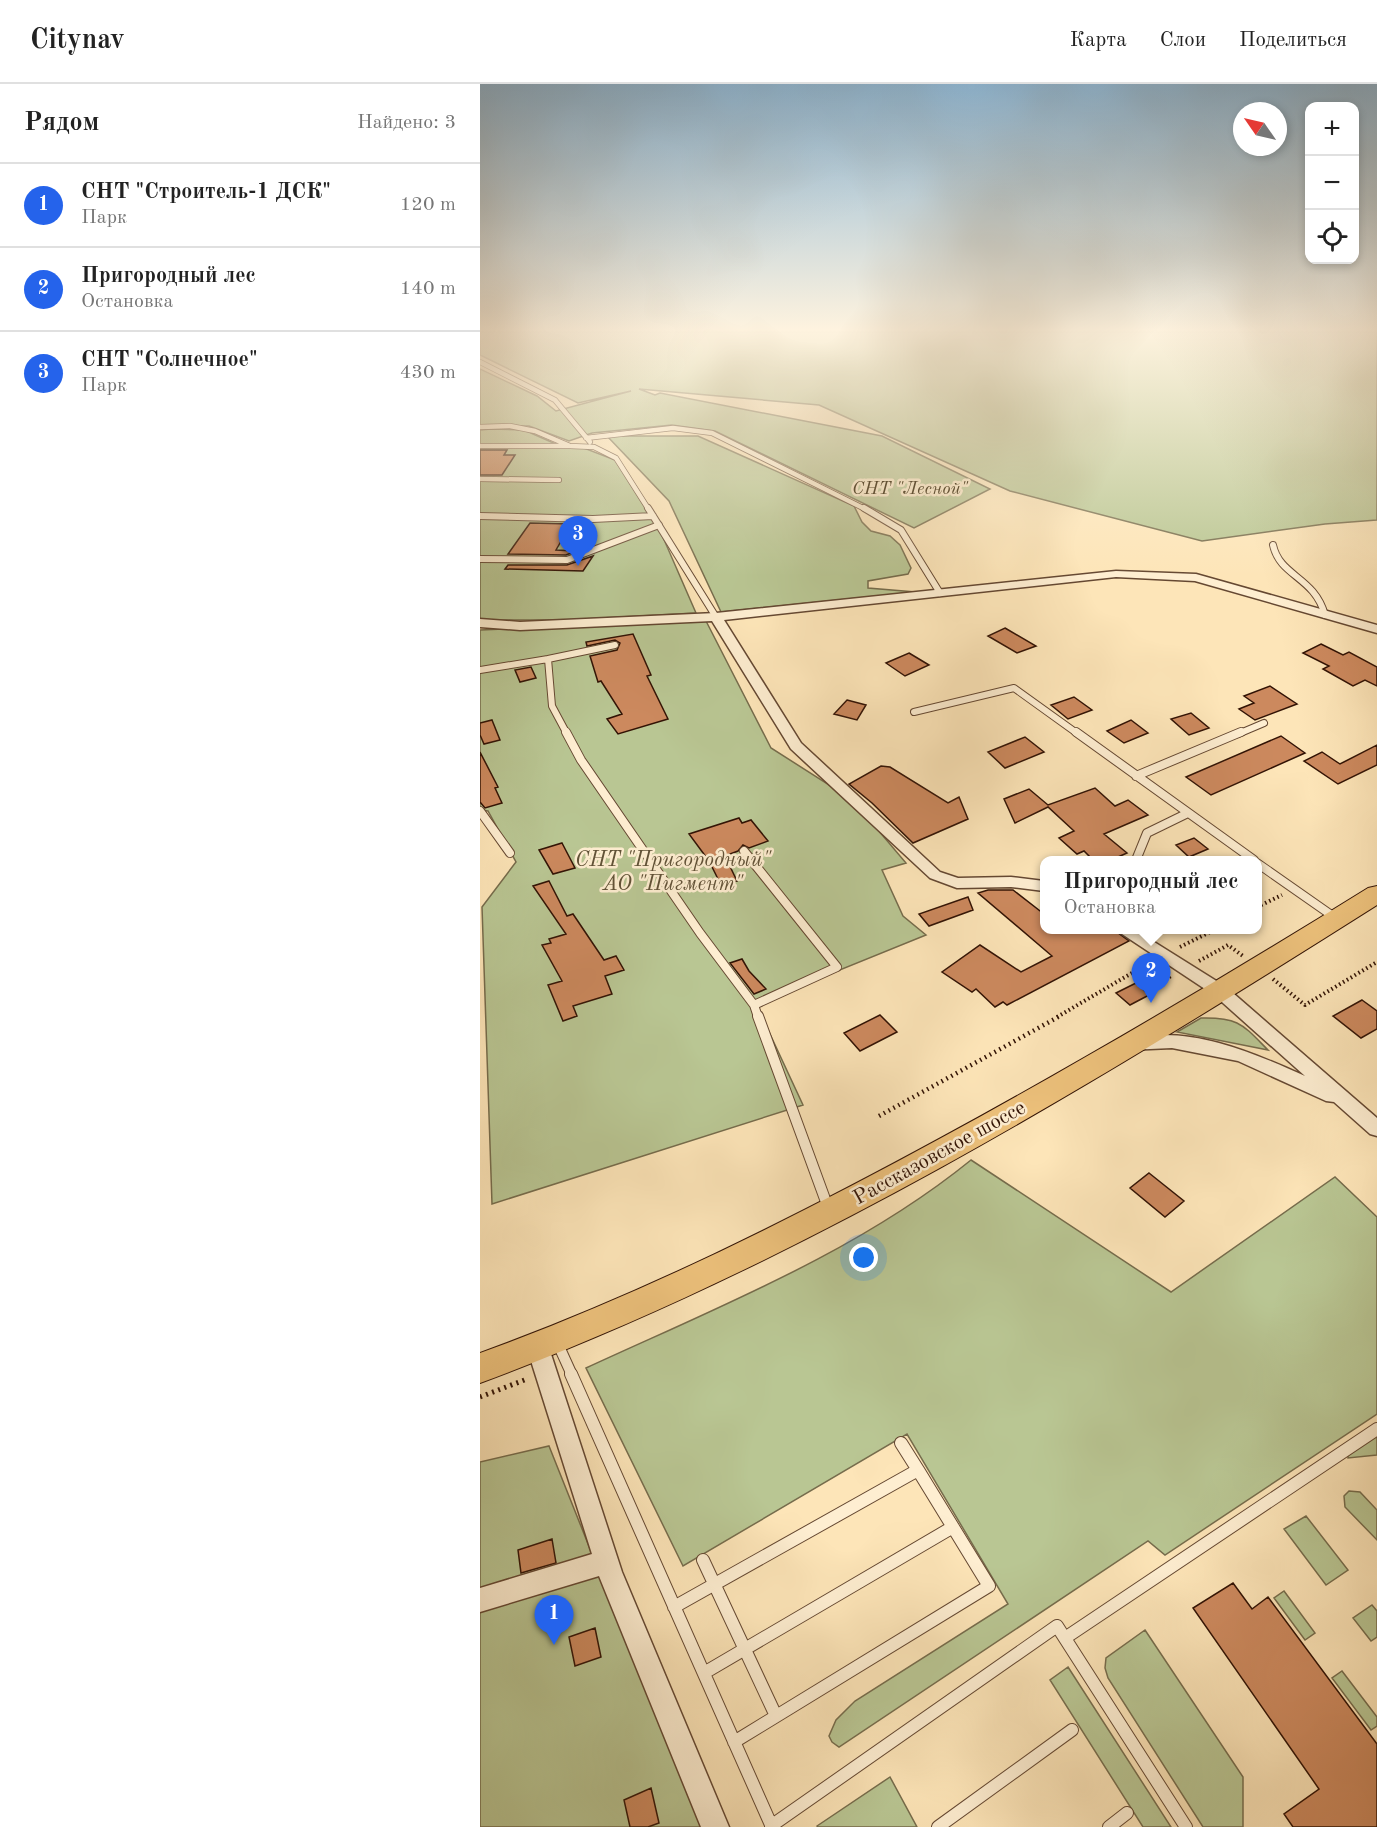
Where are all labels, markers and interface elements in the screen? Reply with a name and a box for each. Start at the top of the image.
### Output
text: Citynav [30,27,125,55]
text: Карта [1070,30,1127,51]
text: Слои [1160,30,1206,51]
text: Поделиться [1239,30,1347,51]
north arrow [1233,102,1287,156]
map controls [1305,102,1359,264]
button: + [1305,102,1359,156]
text: Рядом [24,110,99,136]
text: Найдено: 3 [357,113,456,133]
button: − [1305,156,1359,210]
text: СНТ "Строитель-1 ДСК" [81,181,331,203]
text: 1 [38,195,49,215]
text: 120 m [400,195,456,215]
text: Парк [81,208,127,228]
button: locate [1305,210,1359,264]
text: Пригородный лес [81,265,256,287]
text: 2 [38,279,49,299]
text: 140 m [400,279,456,299]
text: Остановка [81,292,173,312]
text: СНТ "Солнечное" [81,349,258,371]
text: 3 [38,363,49,383]
text: 430 m [400,363,456,383]
text: Парк [81,376,127,396]
park label: СНТ "Лесной" [852,480,969,498]
pin: 3 [558,516,598,566]
park label: СНТ "Пригородный" АО "Пигмент" [575,850,772,895]
popup [1040,856,1262,934]
text: Пригородный лес [1064,871,1238,893]
text: Остановка [1064,898,1156,918]
pin: 2 [1132,954,1170,1003]
street label: Рассказовское шоссе [850,1097,1029,1209]
your location [849,1243,878,1272]
pin: 1 [534,1596,574,1645]

